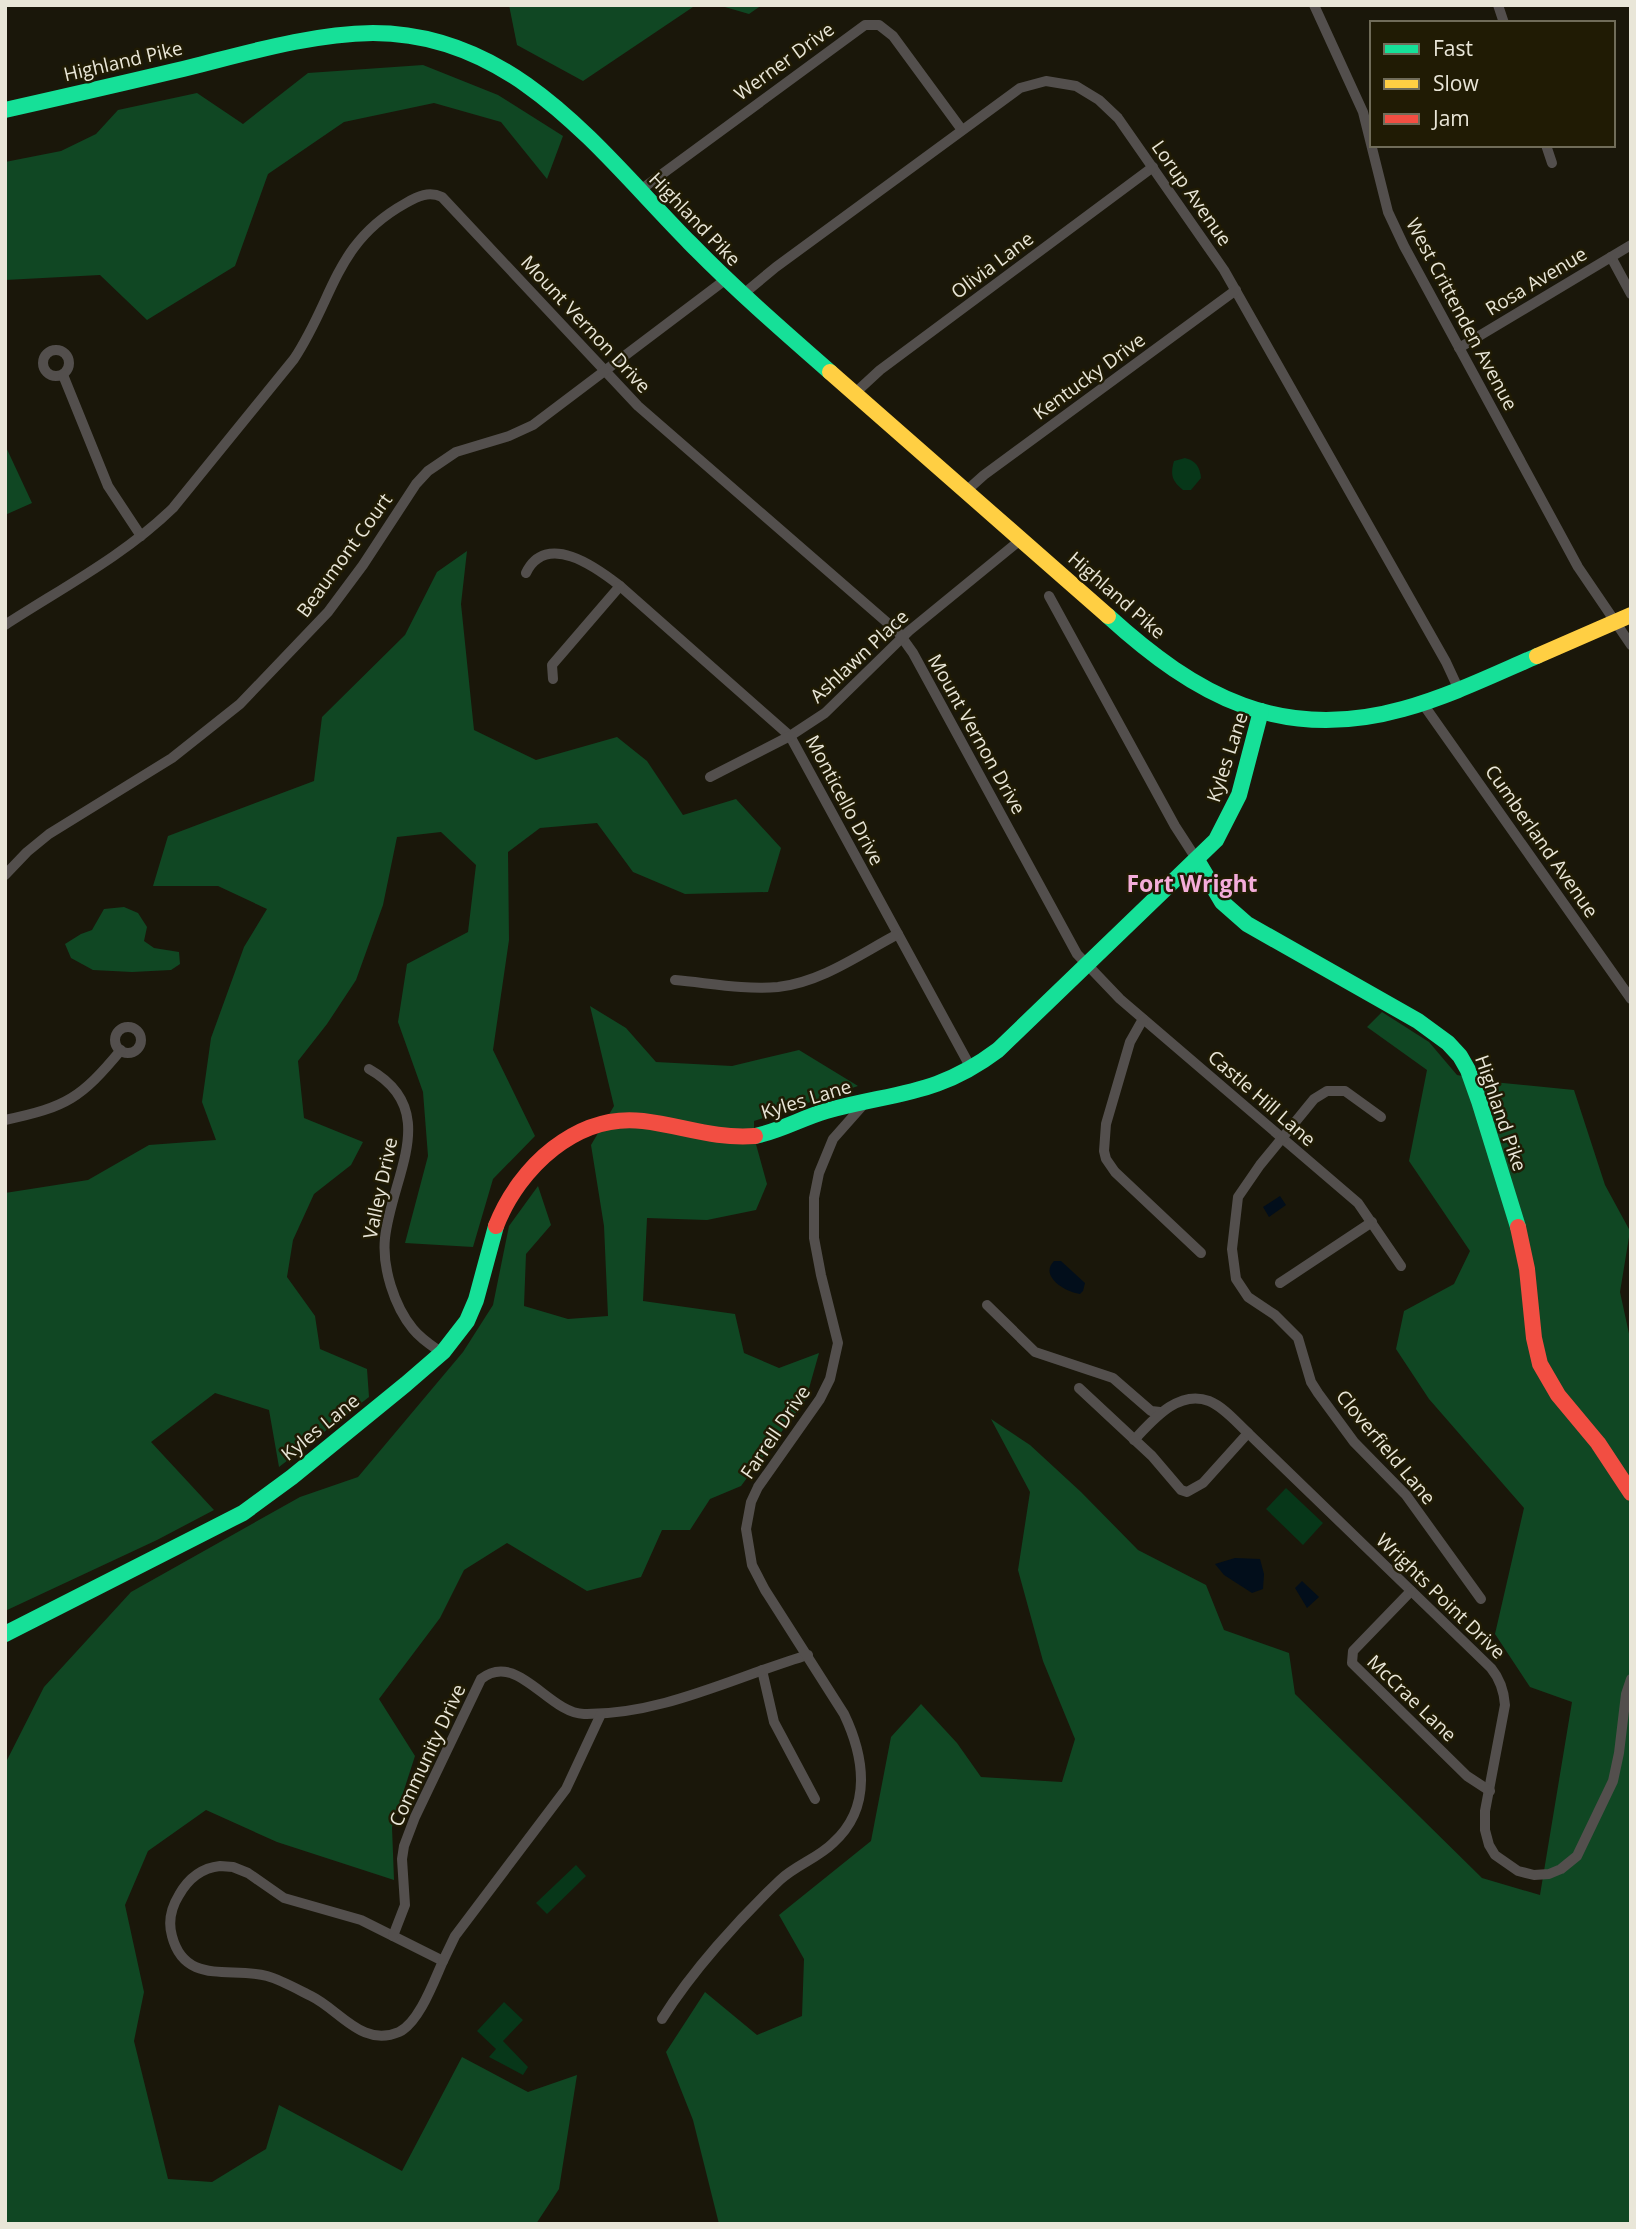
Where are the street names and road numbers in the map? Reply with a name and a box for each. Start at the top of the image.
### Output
street label: Werner Drive [729,16,839,106]
street label: Highland Pike [61,35,185,87]
street label: Lorup Avenue [1146,135,1238,251]
street label: Highland Pike [644,166,746,272]
street label: West Crittenden Avenue [1400,213,1524,415]
street label: Olivia Lane [945,225,1039,305]
street label: Rosa Avenue [1481,241,1591,321]
street label: Mount Vernon Drive [515,250,657,398]
street label: Kentucky Drive [1028,327,1150,425]
street label: Beaumont Court [290,488,398,622]
street label: Highland Pike [1063,545,1171,645]
street label: Ashlawn Place [804,604,914,708]
street label: Mount Vernon Drive [922,649,1032,819]
street label: Kyles Lane [1200,709,1254,805]
street label: Monticello Drive [800,730,890,870]
street label: Cumberland Avenue [1479,759,1605,923]
street label: Castle Hill Lane [1203,1044,1321,1152]
street label: Highland Pike [1469,1051,1533,1175]
street label: Kyles Lane [758,1073,854,1125]
street label: Valley Drive [357,1135,403,1241]
street label: Farrell Drive [734,1380,816,1484]
street label: Cloverfield Lane [1330,1384,1442,1510]
street label: Kyles Lane [276,1388,364,1466]
street label: Wrights Point Drive [1371,1527,1511,1665]
street label: McCrae Lane [1362,1649,1462,1747]
street label: Community Drive [383,1680,471,1830]

